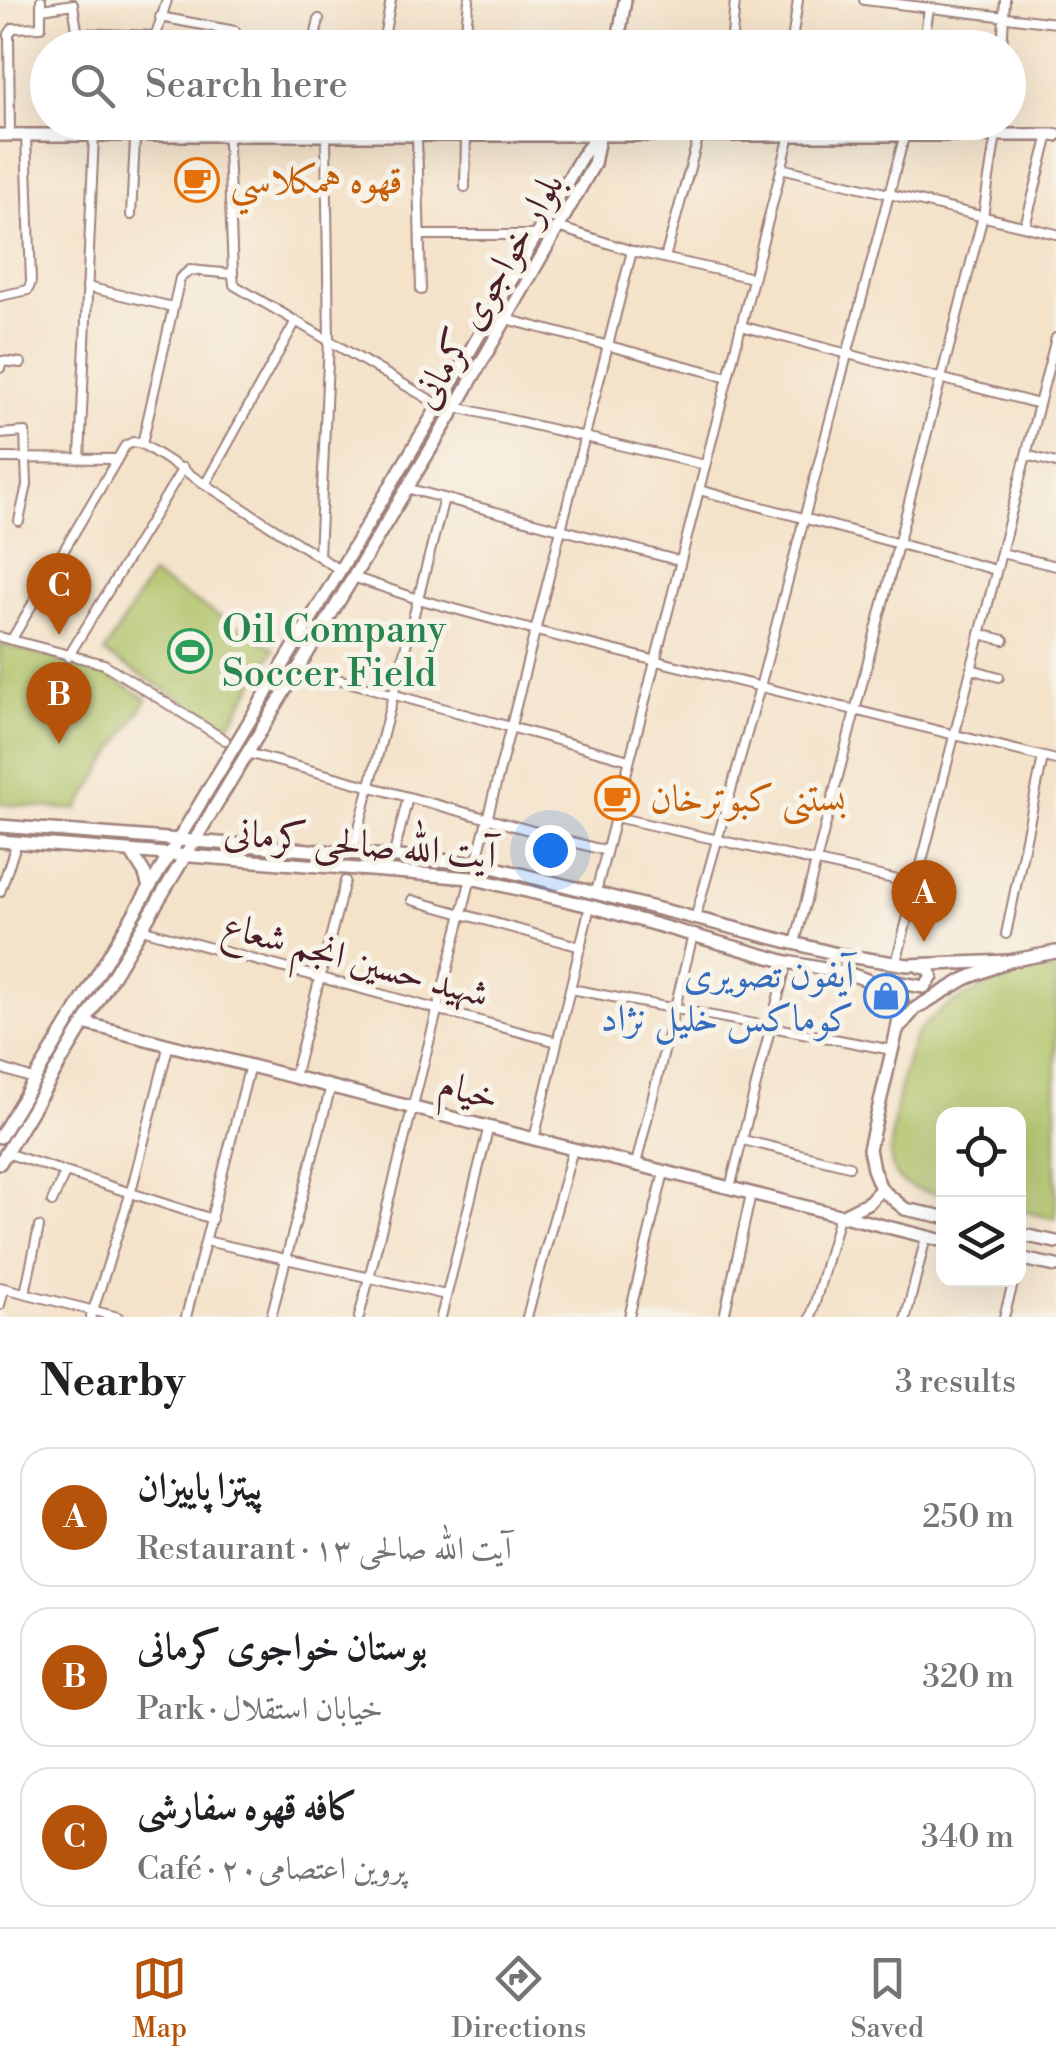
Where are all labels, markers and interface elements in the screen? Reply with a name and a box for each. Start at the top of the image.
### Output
search box [30,30,1026,140]
icon: search [65,58,120,113]
text: Search here [145,62,348,109]
cafe icon: قهوه همكلاسي [174,157,220,203]
place label: قهوه همكلاسي [230,158,402,215]
street label: بلوار خواجوی کرمانی [402,164,575,417]
pin: C [27,552,92,635]
place label: Oil Company Soccer Field [222,607,446,698]
sports icon: Oil Company Soccer Field [167,628,213,674]
pin: B [27,662,92,744]
cafe icon: بستنی کبوترخان [594,775,640,821]
place label: بستنی کبوترخان [650,776,846,825]
street label: آیت الله صالحی کرمانی [222,802,502,881]
your location [525,825,576,876]
pin: A [892,860,956,942]
street label: شهید حسین انجم شعاع [214,902,494,1029]
place label: آیفون تصویری کوماکس خلیل نژاد [600,952,858,1045]
shop icon: آیفون تصویری کوماکس خلیل نژاد [863,973,909,1019]
street label: خیام [431,1061,504,1130]
map controls [936,1107,1026,1287]
button: locate [936,1107,1026,1197]
button: layers [936,1197,1026,1287]
text: Nearby [40,1356,185,1409]
text: 3 results [895,1362,1016,1402]
text: پیتزا پاییزان [137,1464,264,1511]
text: A [63,1497,86,1537]
text: 250 m [922,1497,1014,1537]
text: Restaurant · آیت الله صالحی ۱۳ [137,1529,512,1569]
text: بوستان خواجوی کرمانی [137,1624,427,1671]
text: B [62,1657,87,1697]
text: 320 m [922,1657,1014,1697]
text: Park · خیابان استقلال [137,1689,383,1729]
text: کافه قهوه سفارشی [137,1784,358,1831]
text: C [63,1817,86,1857]
text: 340 m [921,1817,1014,1857]
text: Café · پروین اعتصامی۲۰ [137,1849,406,1889]
tab: Map [132,1951,187,2046]
tab: Directions [451,1951,586,2046]
tab: Saved [850,1951,924,2046]

